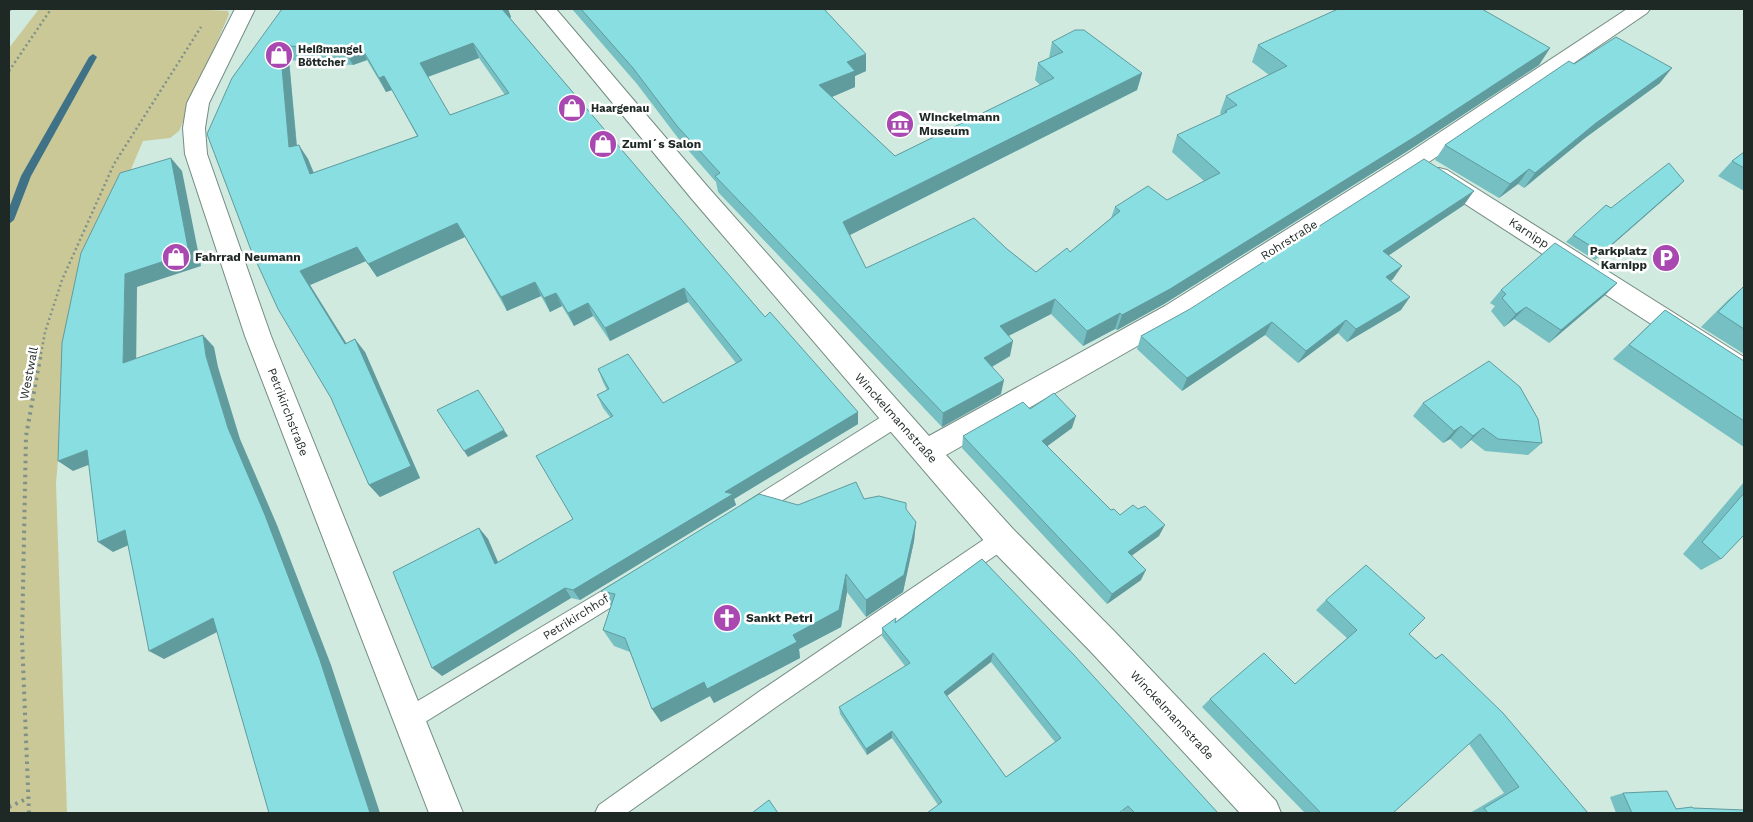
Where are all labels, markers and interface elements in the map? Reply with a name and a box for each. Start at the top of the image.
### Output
shop icon: Heißmangel Böttcher [264,40,294,70]
place label: Heißmangel Böttcher [298,43,363,69]
shop icon: Haargenau [557,93,587,123]
place label: Haargenau [591,102,649,115]
museum icon: Winckelmann Museum [885,109,915,139]
place label: Winckelmann Museum [919,110,1000,138]
shop icon: Zumi´s Salon [588,129,618,159]
place label: Zumi´s Salon [622,137,701,151]
street label: Karnipp [1506,215,1552,251]
street label: Rohrstraße [1258,217,1320,263]
shop icon: Fahrrad Neumann [161,242,191,272]
parking icon: Parkplatz Karnipp [1651,243,1681,273]
place label: Parkplatz Karnipp [1590,244,1647,272]
place label: Fahrrad Neumann [195,250,301,264]
street label: Westwall [17,345,41,401]
street label: Petrikirchstraße [265,366,311,458]
street label: Winckelmannstraße [852,370,940,466]
street label: Petrikirchhof [540,591,612,643]
church icon: Sankt Petri [712,603,742,633]
place label: Sankt Petri [746,611,813,625]
street label: Winckelmannstraße [1127,668,1217,762]

